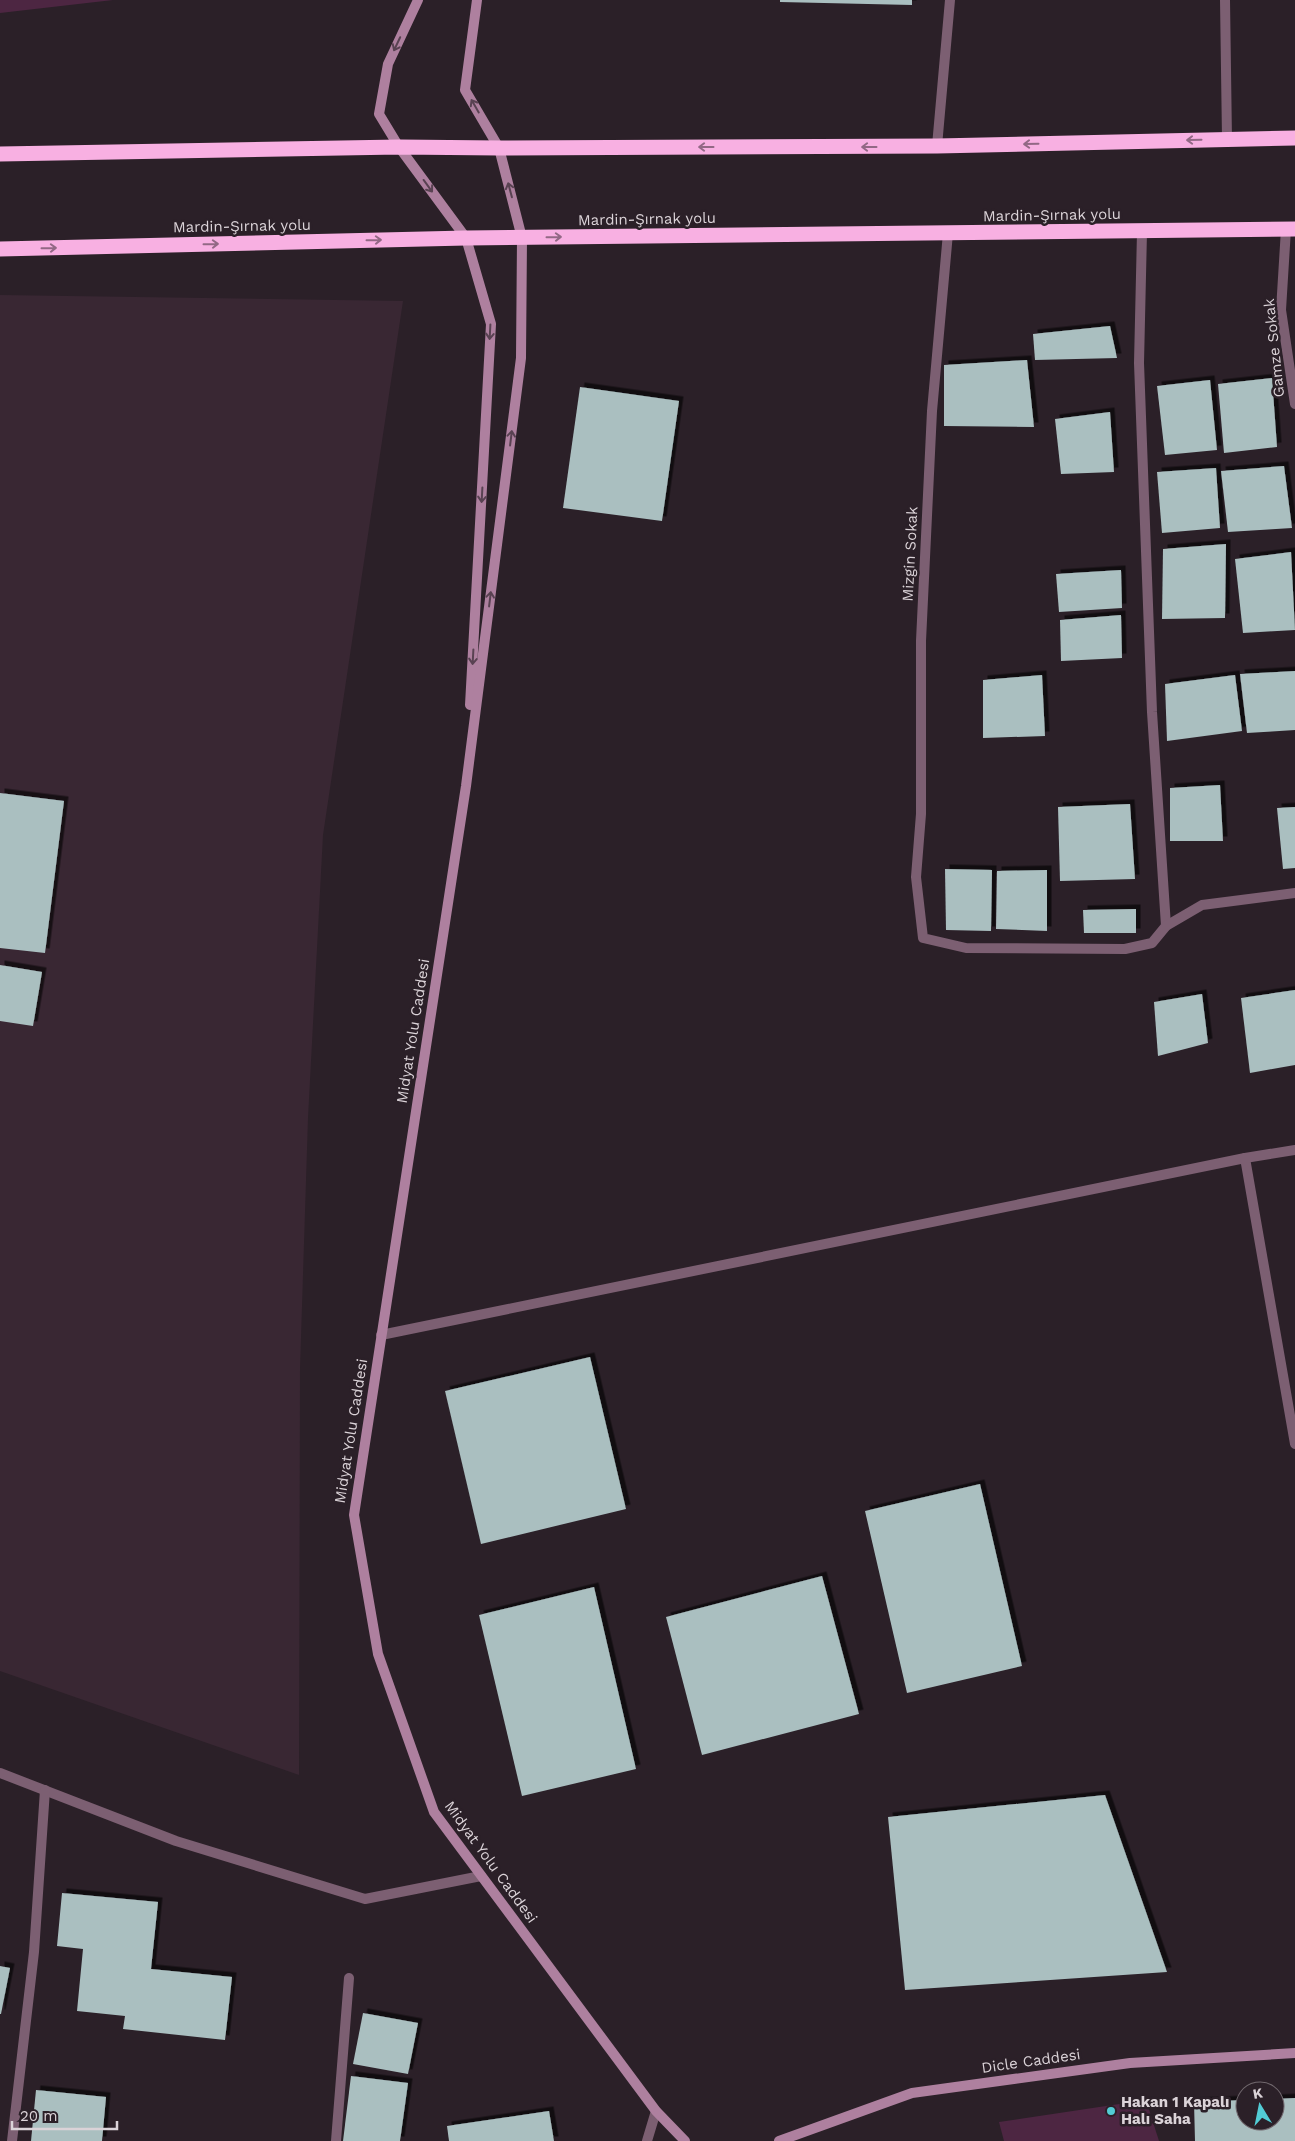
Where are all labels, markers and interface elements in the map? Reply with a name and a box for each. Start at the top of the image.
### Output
one-way arrow [392,36,402,51]
one-way arrow [469,100,479,114]
one-way arrow [1186,135,1202,144]
one-way arrow [1024,139,1040,149]
one-way arrow [699,142,715,152]
one-way arrow [861,142,878,152]
one-way arrow [423,179,433,193]
one-way arrow [505,182,514,198]
street label: Mardin-Şırnak yolu [983,205,1121,225]
street label: Mardin-Şırnak yolu [578,209,716,229]
street label: Mardin-Şırnak yolu [173,216,311,236]
one-way arrow [545,232,561,242]
one-way arrow [365,235,381,245]
one-way arrow [202,239,219,249]
one-way arrow [40,243,56,253]
street label: Gamze Sokak [1260,297,1288,398]
one-way arrow [486,324,495,340]
one-way arrow [506,430,516,446]
one-way arrow [477,486,486,502]
street label: Mizgin Sokak [899,506,922,602]
one-way arrow [485,591,495,607]
one-way arrow [468,649,477,665]
street label: Midyat Yolu Caddesi [393,957,433,1105]
street label: Midyat Yolu Caddesi [331,1357,371,1505]
street label: Midyat Yolu Caddesi [441,1798,541,1926]
street label: Dicle Caddesi [980,2045,1082,2077]
north arrow [1235,2081,1285,2131]
text: K [1252,2084,1264,2102]
place label: Hakan 1 Kapalı Halı Saha [1121,2093,1229,2128]
scale bar [12,2098,118,2130]
marker: Hakan 1 Kapalı Halı Saha [1105,2105,1117,2117]
text: 20 m [20,2107,58,2125]

